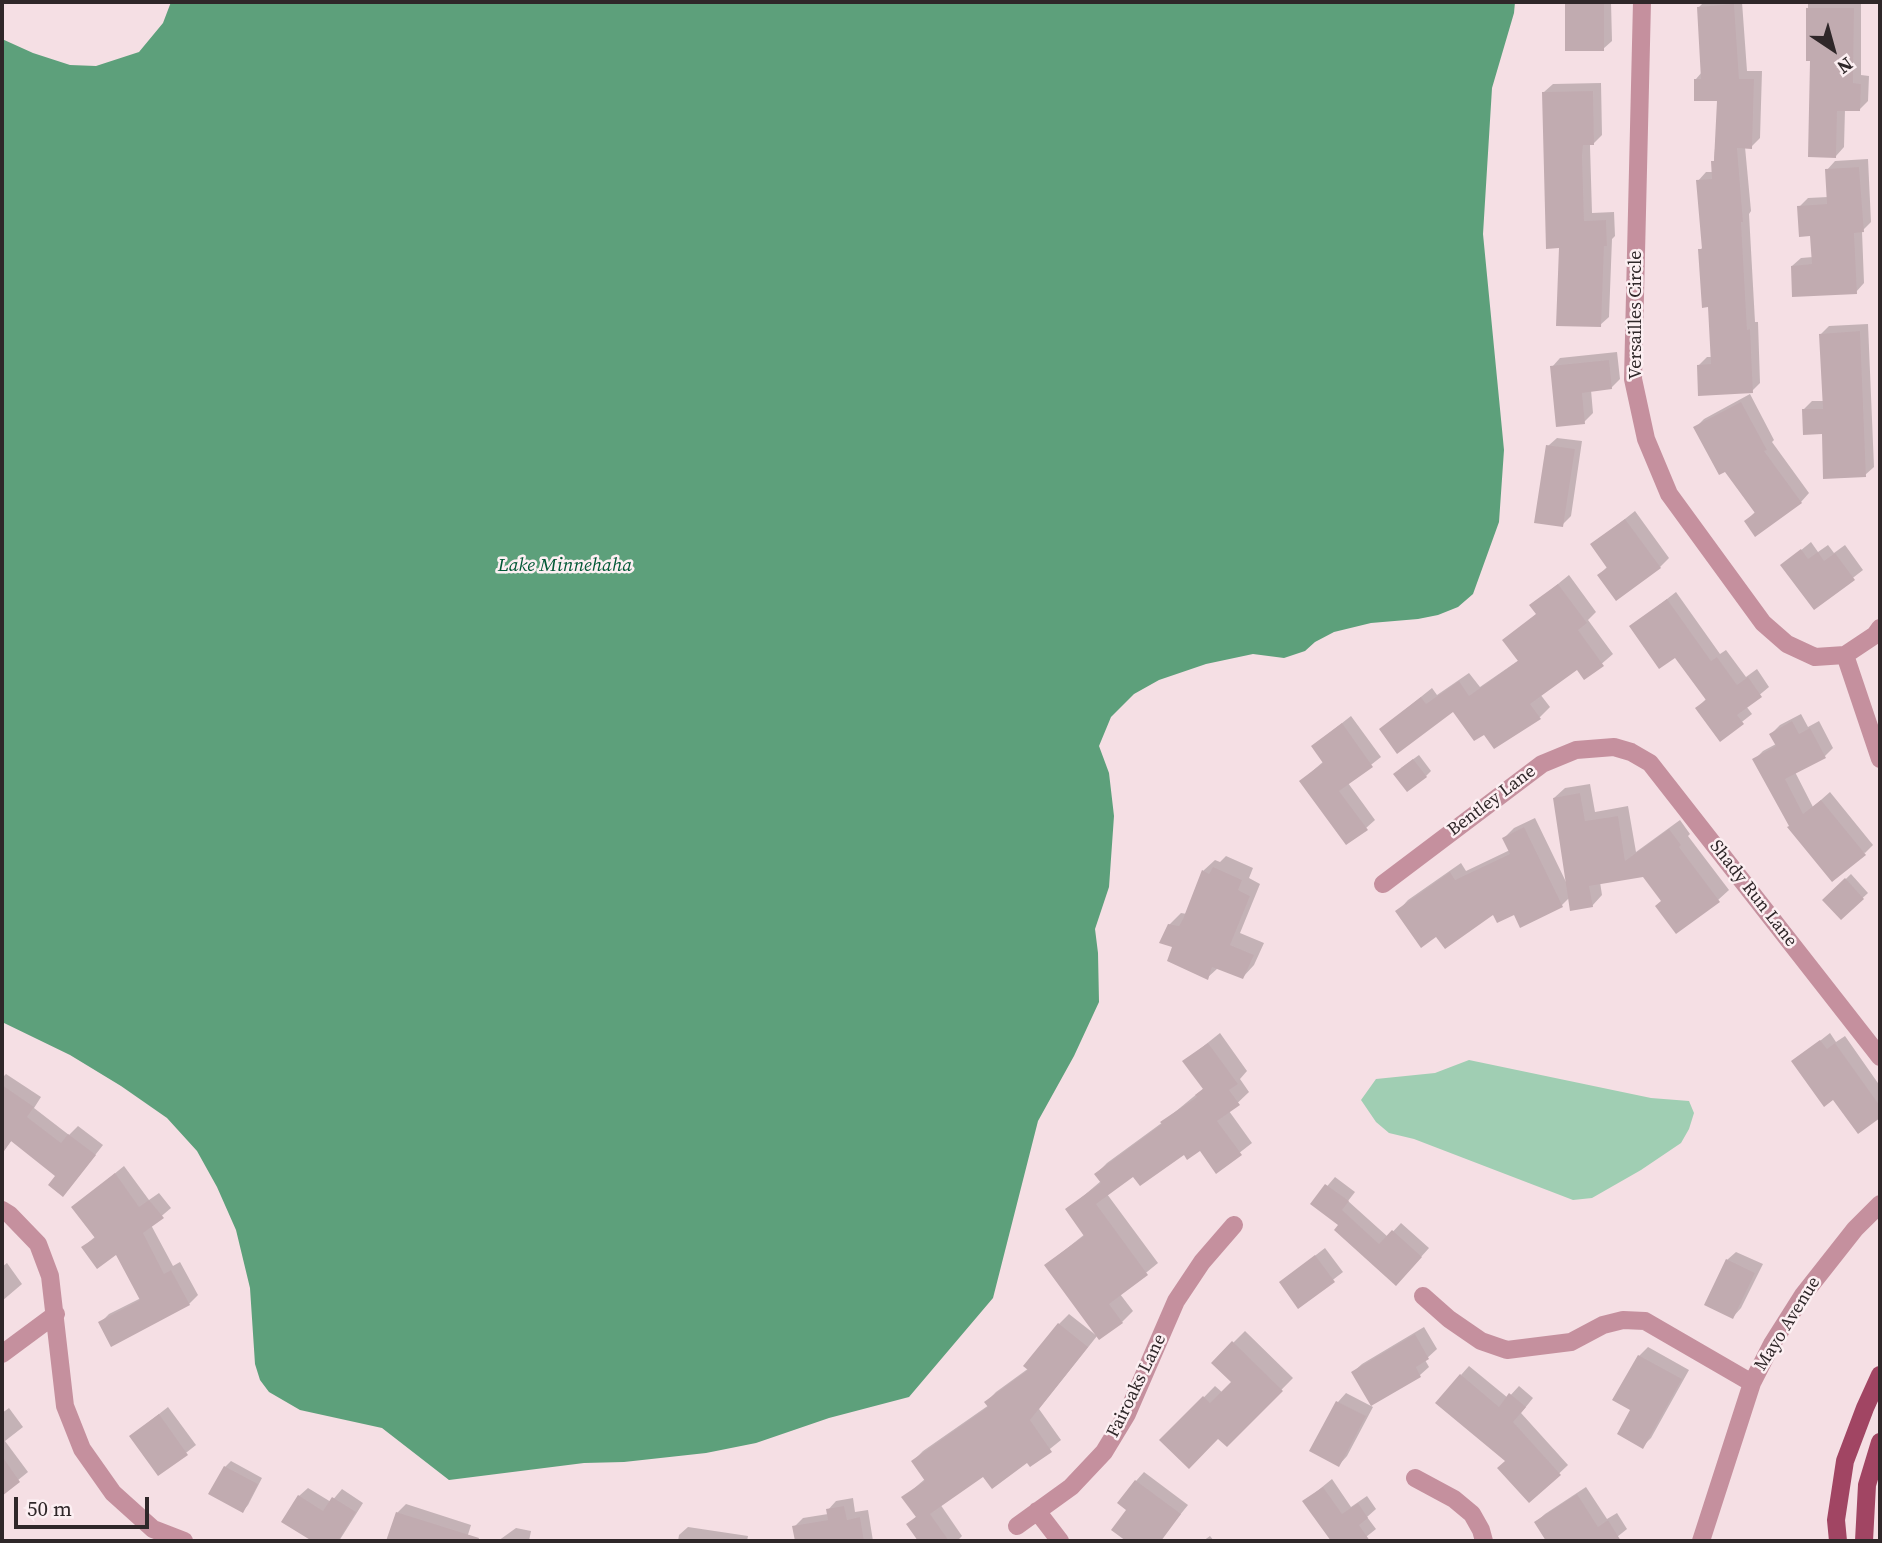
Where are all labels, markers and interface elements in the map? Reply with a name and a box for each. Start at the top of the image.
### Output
north arrow [1798,14,1868,84]
text: N [1832,51,1859,81]
street label: Versailles Circle [1625,250,1647,380]
water label: Lake Minnehaha [498,555,632,577]
street label: Bentley Lane [1444,761,1540,841]
street label: Shady Run Lane [1705,836,1801,952]
street label: Mayo Avenue [1751,1273,1825,1375]
street label: Fairoaks Lane [1103,1331,1171,1441]
scale bar [18,1484,152,1528]
text: 50 m [27,1494,72,1523]

